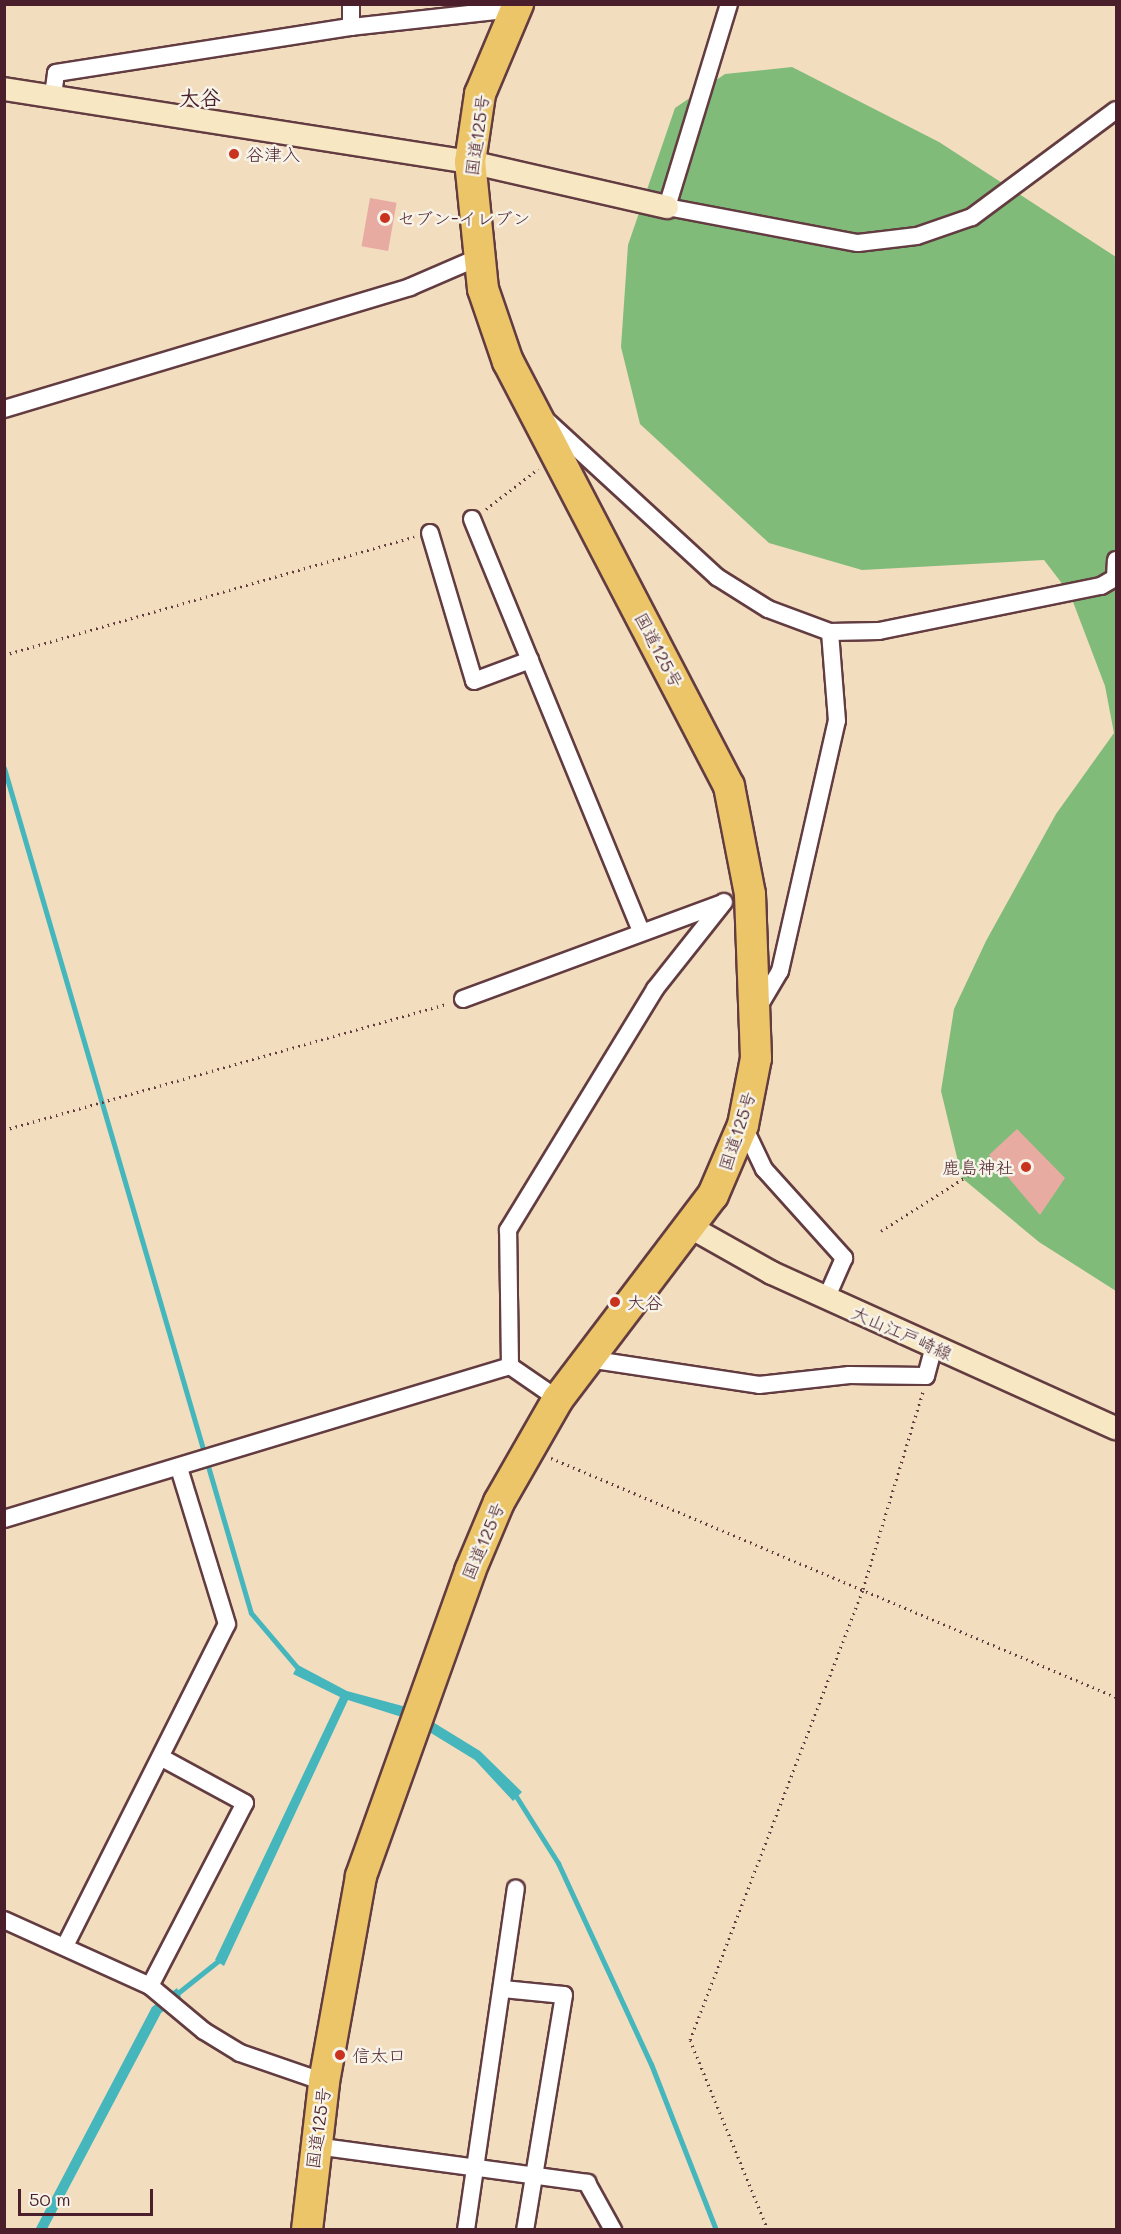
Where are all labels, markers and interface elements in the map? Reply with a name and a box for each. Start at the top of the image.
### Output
district label: 大谷 [179,84,221,110]
street label: 国道125号 [461,93,493,177]
place label: 谷津入 [246,143,300,165]
marker: 谷津入 [227,147,241,161]
place label: セブン-イレブン [397,207,531,229]
marker: セブン-イレブン [378,211,392,225]
street label: 国道125号 [630,608,688,692]
street label: 国道125号 [714,1088,760,1174]
place label: 鹿島神社 [942,1156,1014,1178]
marker: 鹿島神社 [1019,1160,1033,1174]
place label: 大谷 [627,1291,663,1313]
marker: 大谷 [608,1295,622,1309]
street label: 大山江戸崎線 [848,1301,956,1365]
street label: 国道125号 [457,1499,509,1583]
place label: 信太口 [352,2044,406,2066]
marker: 信太口 [333,2048,347,2062]
street label: 国道125号 [302,2086,334,2170]
scale bar [21,2177,156,2215]
text: 50 m [29,2187,71,2211]

